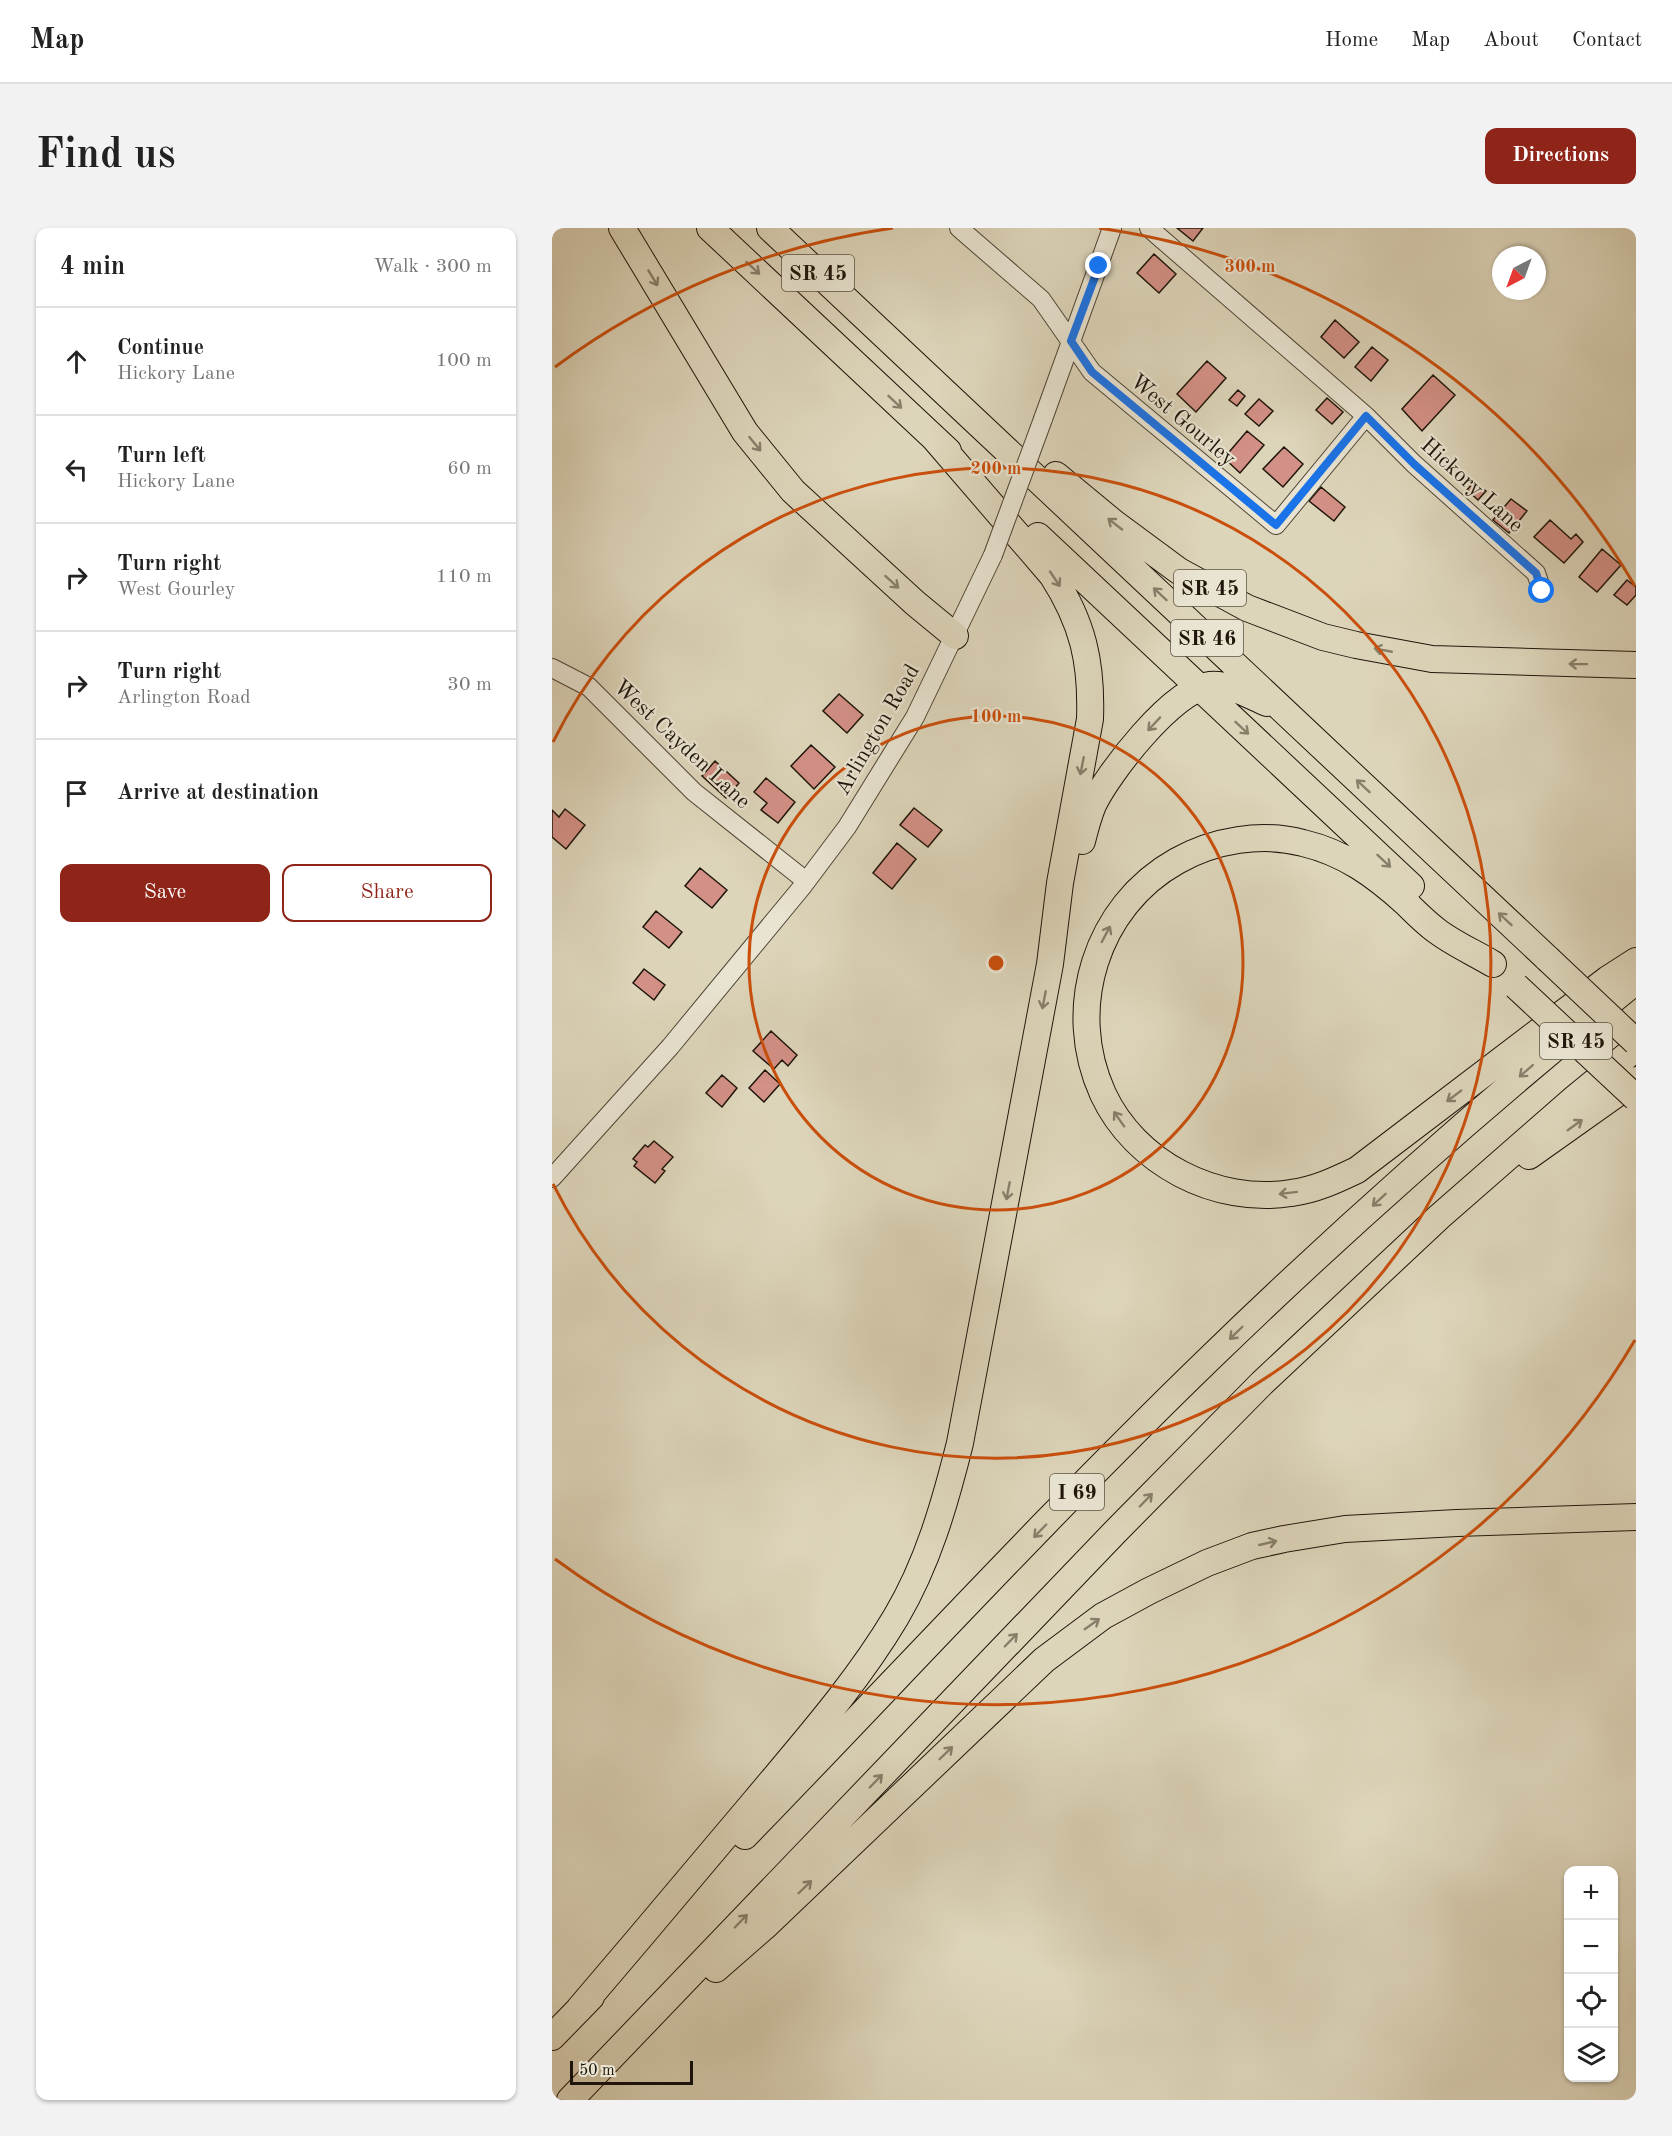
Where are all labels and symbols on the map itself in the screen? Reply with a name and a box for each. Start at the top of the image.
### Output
north arrow [1492,246,1546,300]
route end [1085,252,1111,278]
road number: SR 45 [782,255,854,291]
text: 300 m [1225,258,1275,276]
one-way arrow [745,261,760,275]
one-way arrow [647,269,659,286]
street label: West Gourley [1126,370,1240,471]
one-way arrow [887,394,902,409]
street label: Hickory Lane [1416,434,1527,537]
one-way arrow [748,436,761,452]
text: 200 m [971,460,1021,478]
one-way arrow [1107,517,1123,530]
road number: SR 45 [1174,570,1246,606]
one-way arrow [1049,571,1061,587]
one-way arrow [885,575,900,589]
route start [1528,577,1554,603]
one-way arrow [1153,588,1168,602]
road number: SR 46 [1171,620,1243,656]
one-way arrow [1374,645,1394,656]
one-way arrow [1568,658,1588,670]
street label: Arlington Road [831,661,924,799]
street label: West Cayden Lane [609,676,754,813]
text: 100 m [971,708,1021,726]
one-way arrow [1147,717,1161,732]
one-way arrow [1234,720,1249,734]
one-way arrow [1076,756,1087,775]
one-way arrow [1356,778,1371,793]
one-way arrow [1377,854,1392,868]
one-way arrow [1498,912,1513,926]
one-way arrow [1101,925,1112,943]
centre of rings [986,953,1006,973]
one-way arrow [1038,989,1049,1009]
road number: SR 45 [1540,1023,1612,1059]
one-way arrow [1518,1064,1533,1078]
one-way arrow [1447,1090,1463,1103]
one-way arrow [1113,1111,1125,1127]
one-way arrow [1566,1119,1582,1131]
one-way arrow [1002,1181,1013,1201]
one-way arrow [1279,1188,1299,1199]
one-way arrow [1372,1193,1387,1207]
one-way arrow [1229,1325,1244,1340]
road number: I 69 [1050,1474,1104,1510]
one-way arrow [1139,1492,1154,1507]
one-way arrow [1032,1523,1047,1538]
one-way arrow [1259,1536,1278,1548]
one-way arrow [1083,1618,1100,1630]
one-way arrow [1004,1633,1018,1648]
one-way arrow [939,1746,954,1760]
one-way arrow [869,1773,883,1788]
one-way arrow [798,1880,813,1895]
one-way arrow [733,1914,748,1929]
scale bar [570,2058,693,2086]

